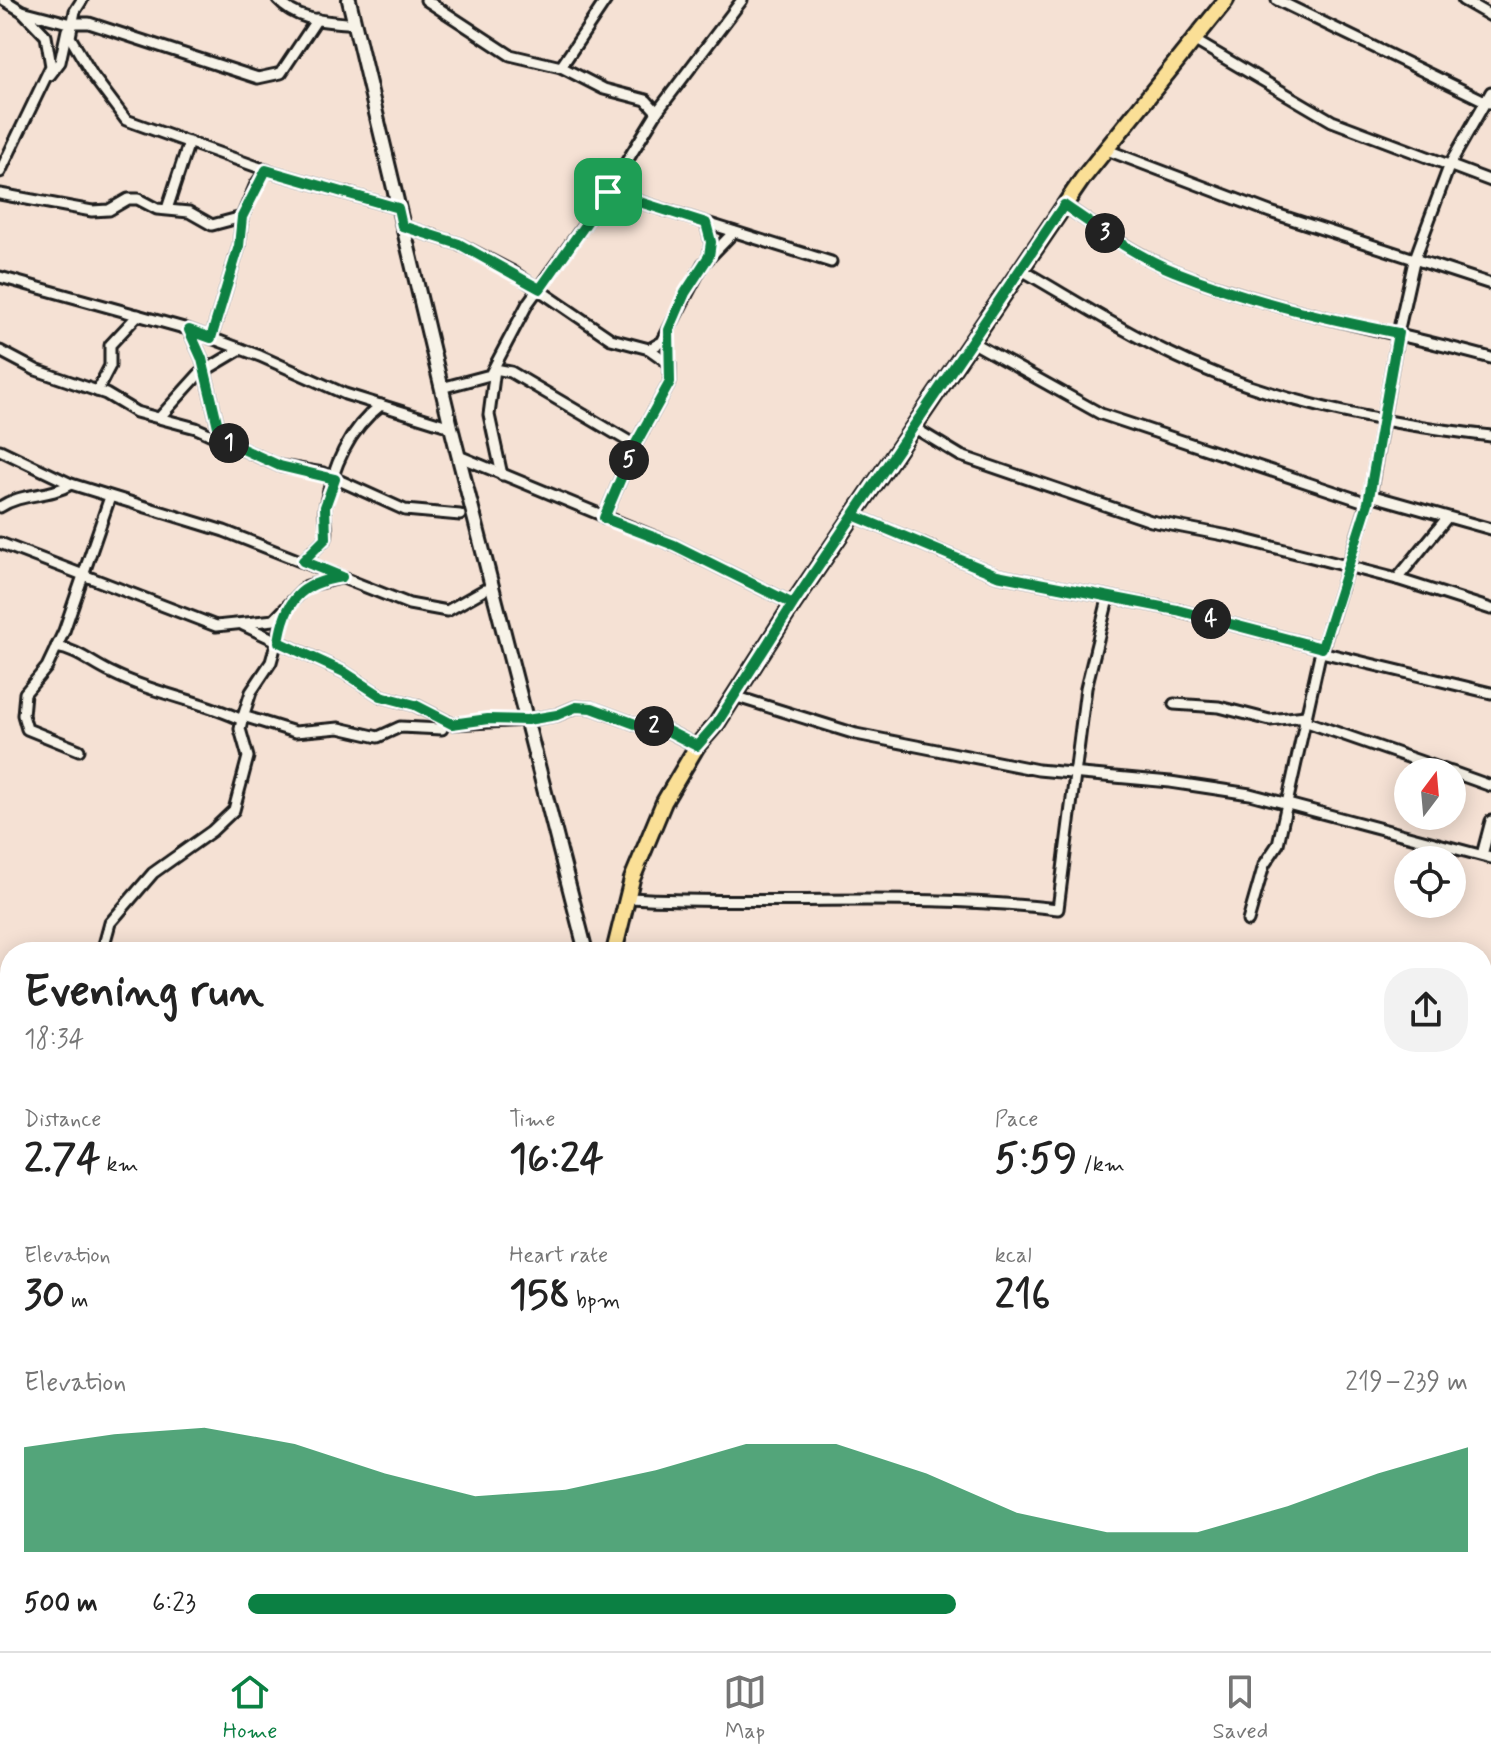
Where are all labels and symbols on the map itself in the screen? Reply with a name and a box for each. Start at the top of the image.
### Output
pin [574,158,642,226]
pin: 3 [1085,213,1125,253]
pin: 1 [209,423,249,463]
pin: 5 [609,440,649,480]
pin: 4 [1191,599,1231,639]
pin: 2 [634,706,674,746]
north arrow [1394,758,1466,830]

